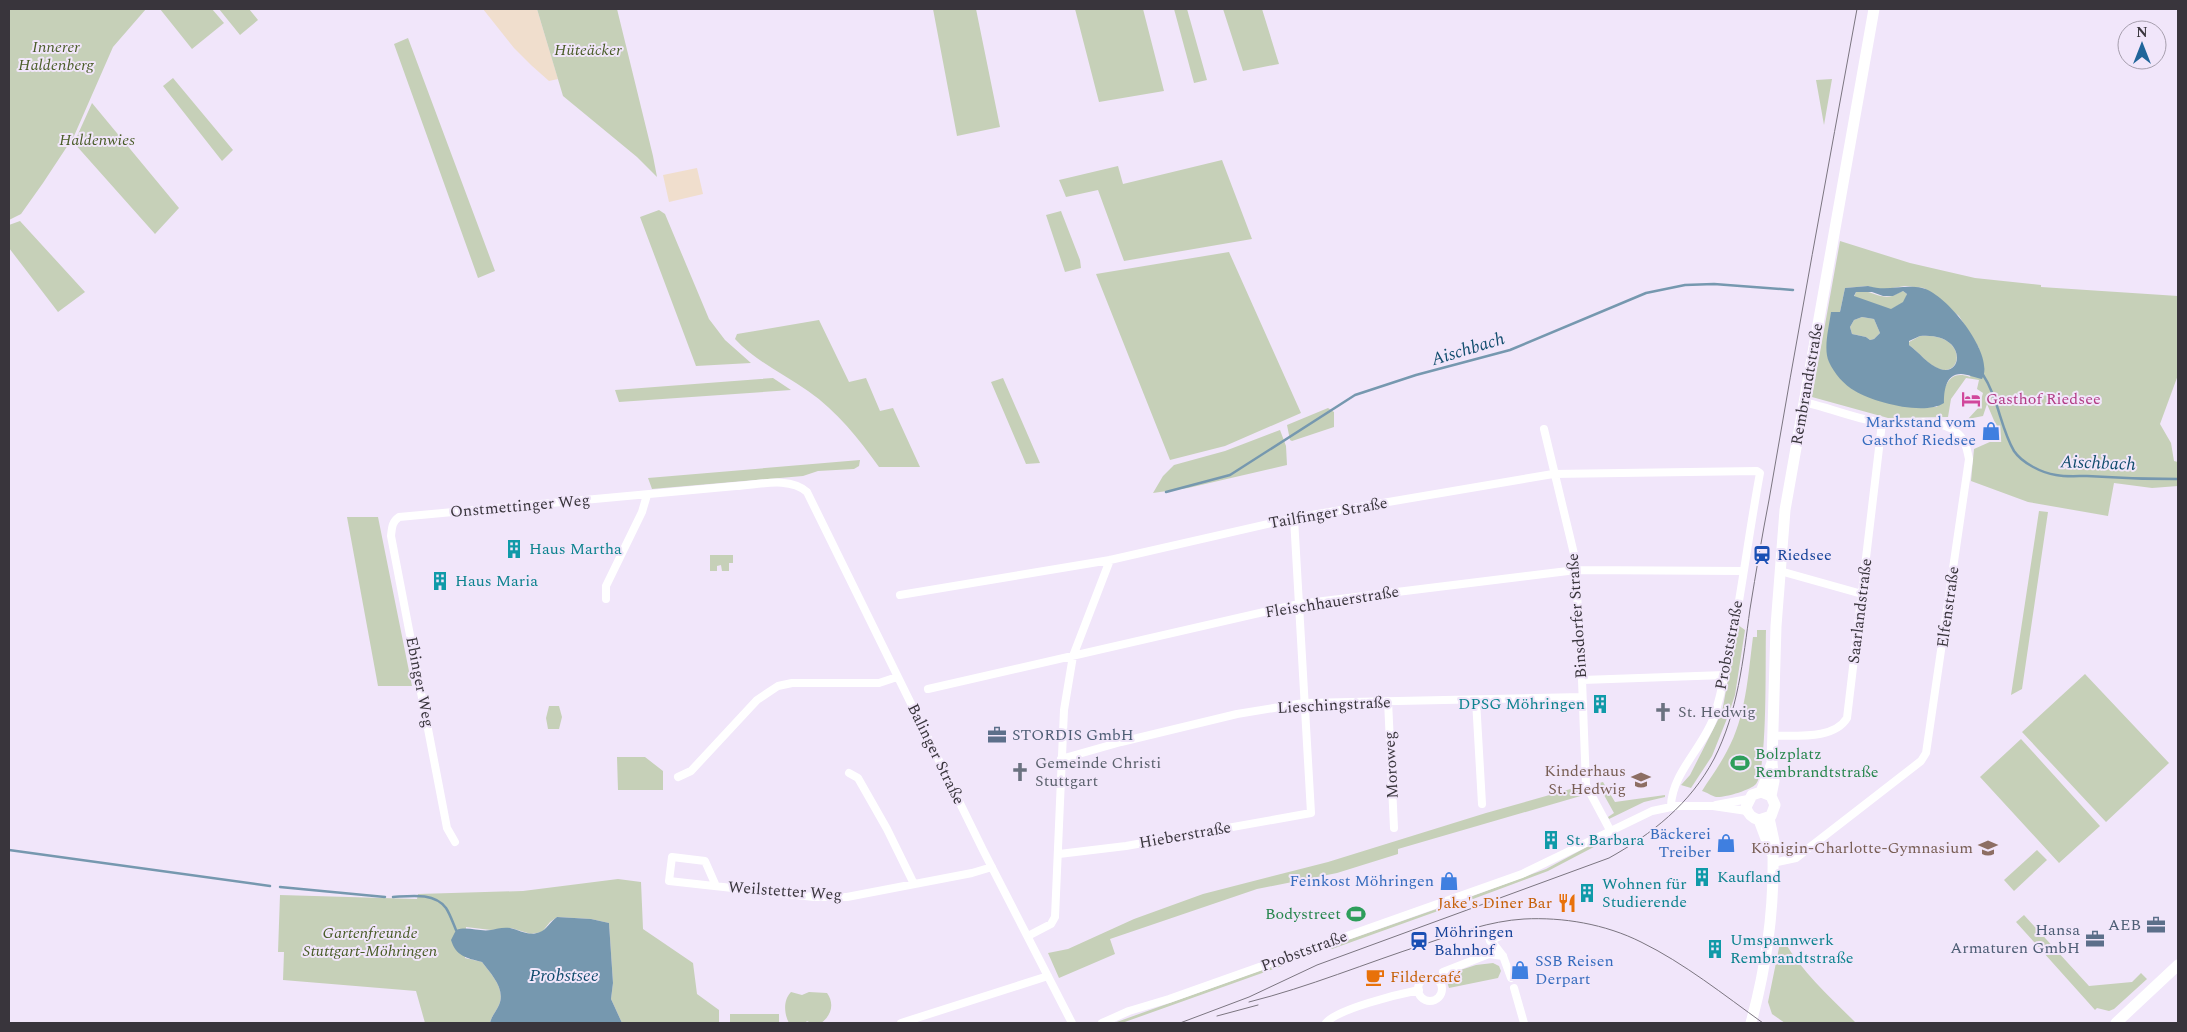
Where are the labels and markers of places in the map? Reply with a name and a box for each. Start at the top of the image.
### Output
place label: Gasthof Riedsee [1986,387,2101,411]
hotel icon: Gasthof Riedsee [1960,388,1982,410]
place label: Markstand vom Gasthof Riedsee [1861,410,1976,452]
shop icon: Markstand vom Gasthof Riedsee [1980,420,2002,442]
place label: Haus Martha [529,537,622,561]
building icon: Haus Martha [503,538,525,560]
place label: Riedsee [1777,543,1832,567]
station icon: Riedsee [1751,544,1773,566]
place label: Haus Maria [455,569,538,593]
building icon: Haus Maria [429,570,451,592]
place label: DPSG Möhringen [1458,692,1585,716]
building icon: DPSG Möhringen [1589,693,1611,715]
place label: St. Hedwig [1678,700,1756,724]
church icon: St. Hedwig [1652,701,1674,723]
place label: STORDIS GmbH [1012,723,1134,747]
office icon: STORDIS GmbH [986,724,1008,746]
place label: Bolzplatz Rembrandtstraße [1755,742,1878,784]
place label: Gemeinde Christi Stuttgart [1035,751,1161,793]
sports icon: Bolzplatz Rembrandtstraße [1729,752,1751,774]
place label: Kinderhaus St. Hedwig [1544,759,1626,801]
church icon: Gemeinde Christi Stuttgart [1009,761,1031,783]
school or university icon: Kinderhaus St. Hedwig [1630,769,1652,791]
place label: Bäckerei Treiber [1650,822,1711,864]
place label: St. Barbara [1566,828,1644,852]
building icon: St. Barbara [1540,829,1562,851]
shop icon: Bäckerei Treiber [1715,832,1737,854]
place label: Königin-Charlotte-Gymnasium [1751,836,1973,860]
school or university icon: Königin-Charlotte-Gymnasium [1977,837,1999,859]
place label: Kaufland [1717,865,1781,889]
building icon: Kaufland [1691,866,1713,888]
place label: Feinkost Möhringen [1289,869,1434,893]
shop icon: Feinkost Möhringen [1438,870,1460,892]
place label: Wohnen für Studierende [1602,872,1687,914]
building icon: Wohnen für Studierende [1576,882,1598,904]
place label: Jake's Diner Bar [1438,891,1552,915]
restaurant icon: Jake's Diner Bar [1556,892,1578,914]
place label: Bodystreet [1265,902,1341,926]
sports icon: Bodystreet [1345,903,1367,925]
place label: AEB [2108,913,2141,937]
office icon: AEB [2145,914,2167,936]
place label: Hansa Armaturen GmbH [1950,918,2080,960]
place label: Möhringen Bahnhof [1434,920,1514,962]
place label: Umspannwerk Rembrandtstraße [1730,928,1853,970]
office icon: Hansa Armaturen GmbH [2084,928,2106,950]
station icon: Möhringen Bahnhof [1408,930,1430,952]
building icon: Umspannwerk Rembrandtstraße [1704,938,1726,960]
place label: SSB Reisen Derpart [1535,949,1614,991]
shop icon: SSB Reisen Derpart [1509,959,1531,981]
place label: Fildercafé [1390,965,1461,989]
cafe icon: Fildercafé [1364,966,1386,988]

